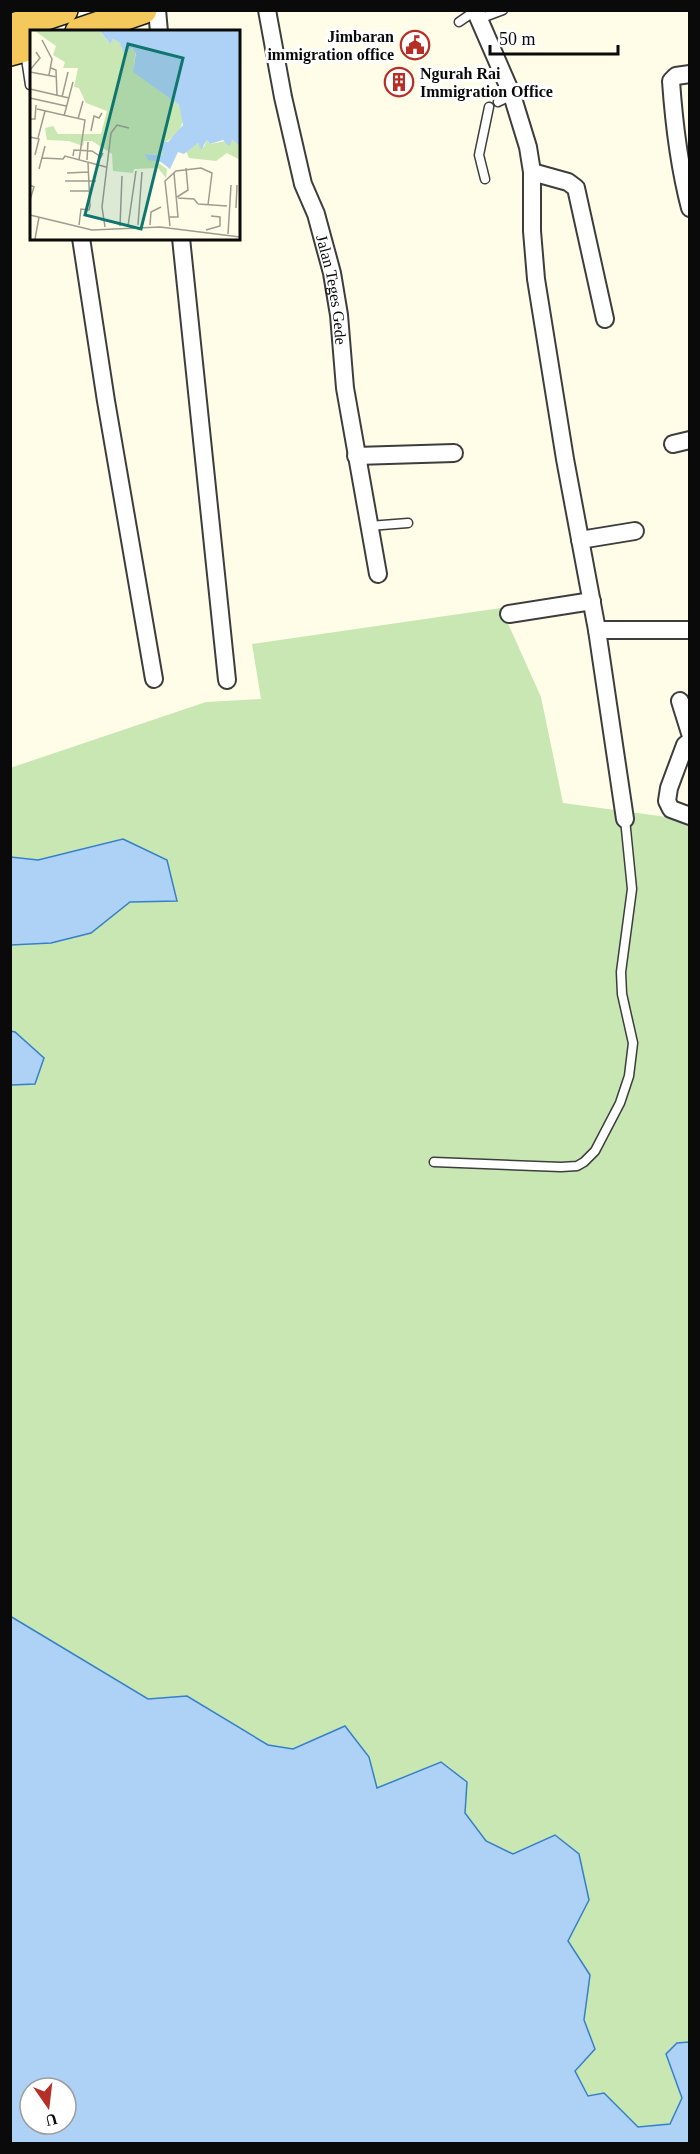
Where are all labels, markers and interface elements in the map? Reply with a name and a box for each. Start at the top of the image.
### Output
scale bar [490,18,618,56]
place label: Jimbaran immigration office [267,28,394,64]
public building icon: Jimbaran immigration office [399,29,431,61]
text: 50 m [499,29,536,49]
inset map [30,30,240,240]
place label: Ngurah Rai Immigration Office [420,65,553,101]
building icon: Ngurah Rai Immigration Office [383,66,415,98]
street label: Jalan Teges Gede [314,233,350,345]
north arrow [18,2076,78,2136]
text: U [43,2110,59,2130]

